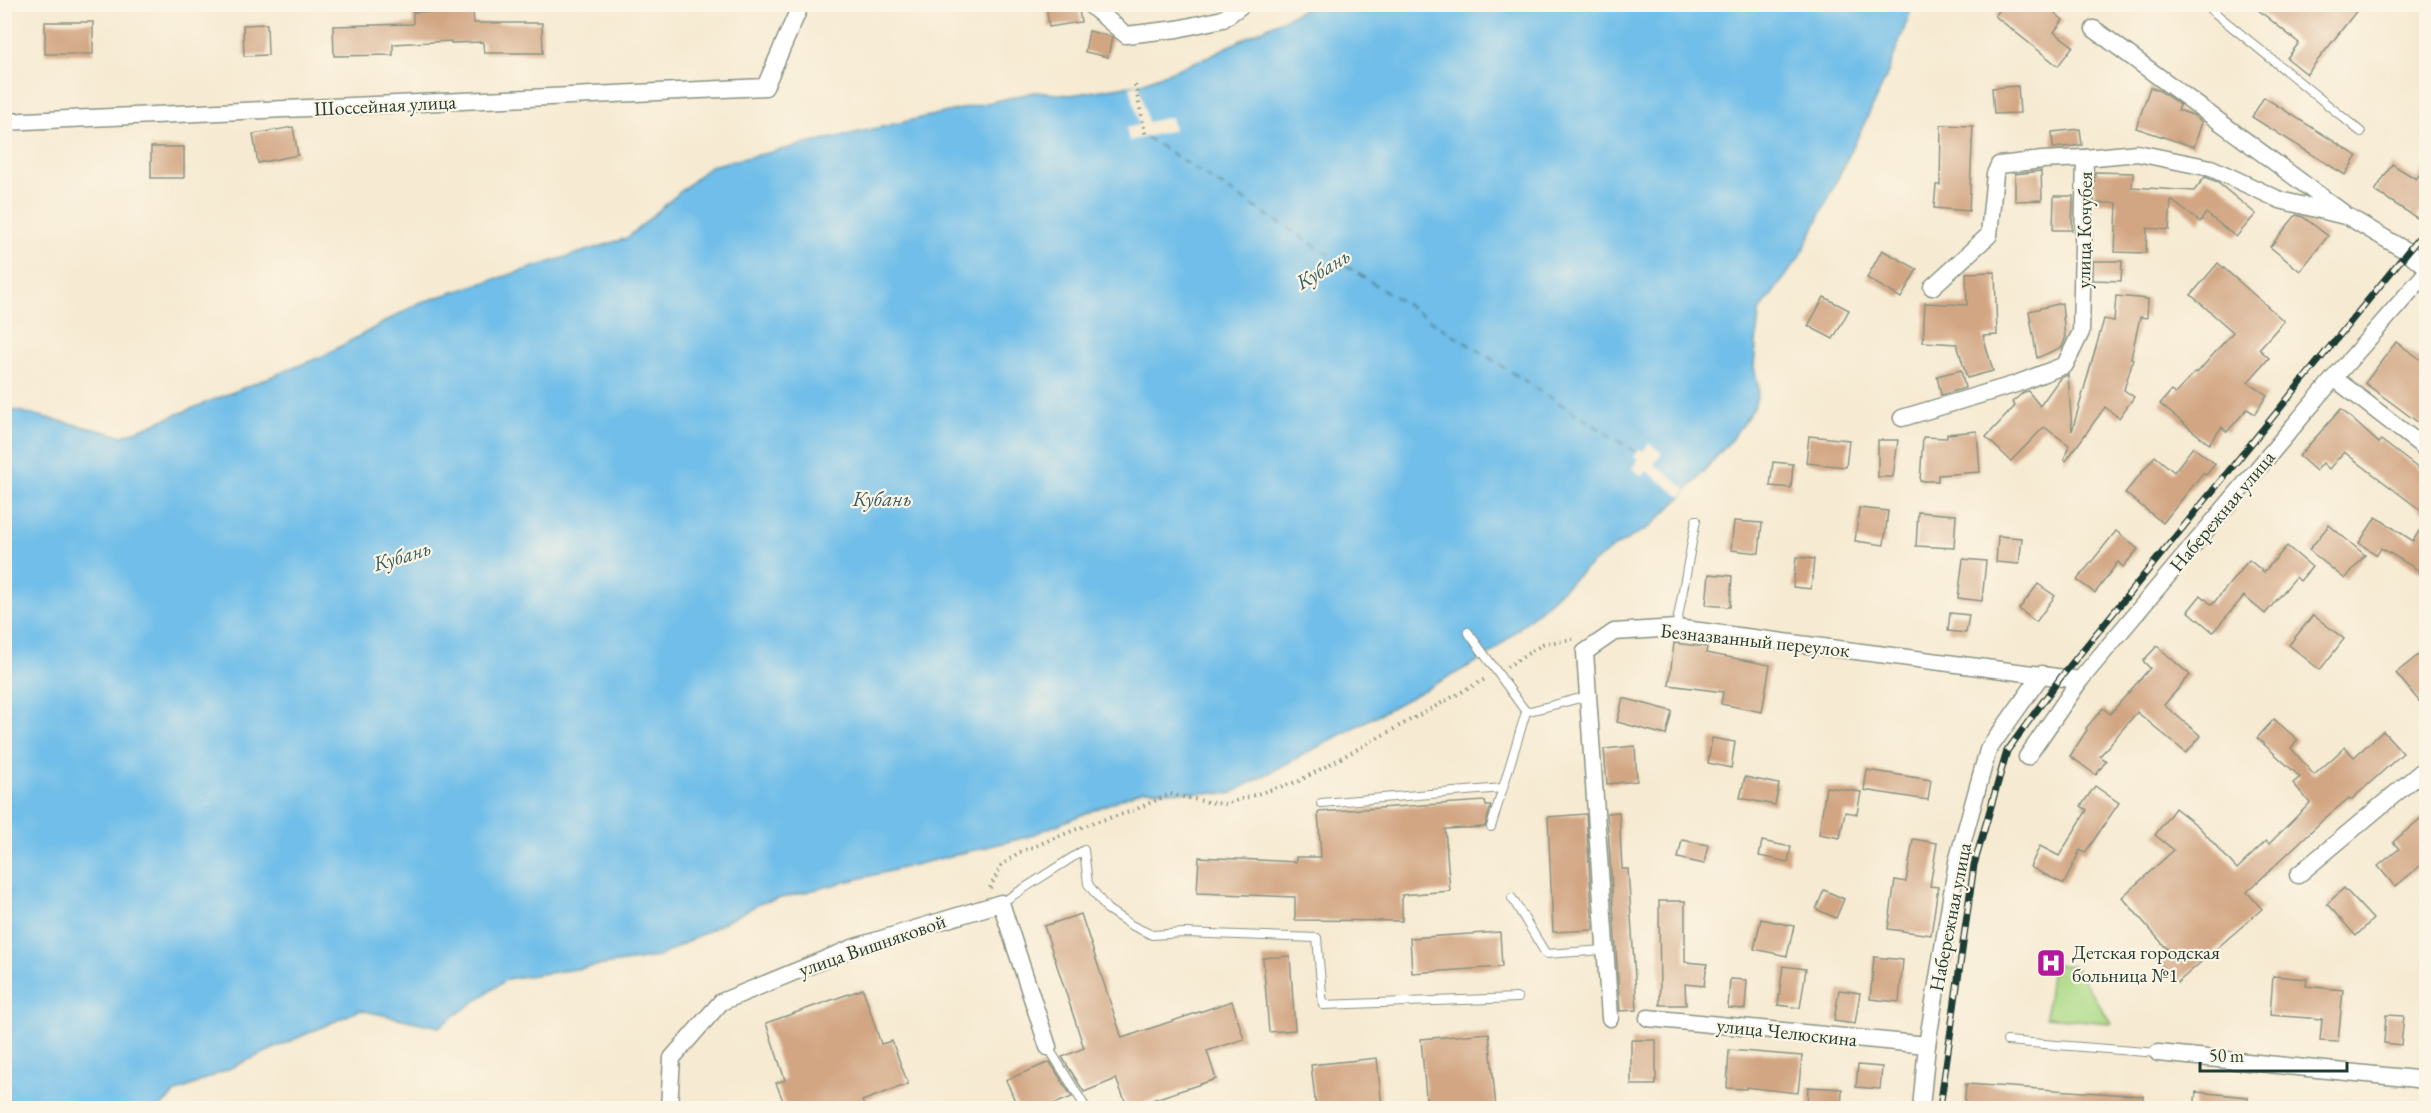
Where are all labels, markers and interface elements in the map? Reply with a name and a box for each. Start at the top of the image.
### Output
street label: Шоссейная улица [313,88,457,122]
street label: улица Кочубея [2070,171,2098,289]
water label: Кубань [1290,242,1355,296]
street label: Набережная улица [2163,445,2281,577]
water label: Кубань [851,485,912,512]
water label: Кубань [369,534,434,577]
street label: Безназванный переулок [1659,617,1852,663]
street label: Набережная улица [1923,840,1977,994]
street label: улица Вишняковой [795,907,950,982]
place label: Детская городская больница №1 [2072,939,2220,988]
hospital icon: Детская городская больница №1 [2035,947,2067,979]
street label: улица Челюскина [1715,1012,1859,1052]
scale bar [2200,1035,2347,1073]
text: 50 m [2209,1044,2244,1067]

